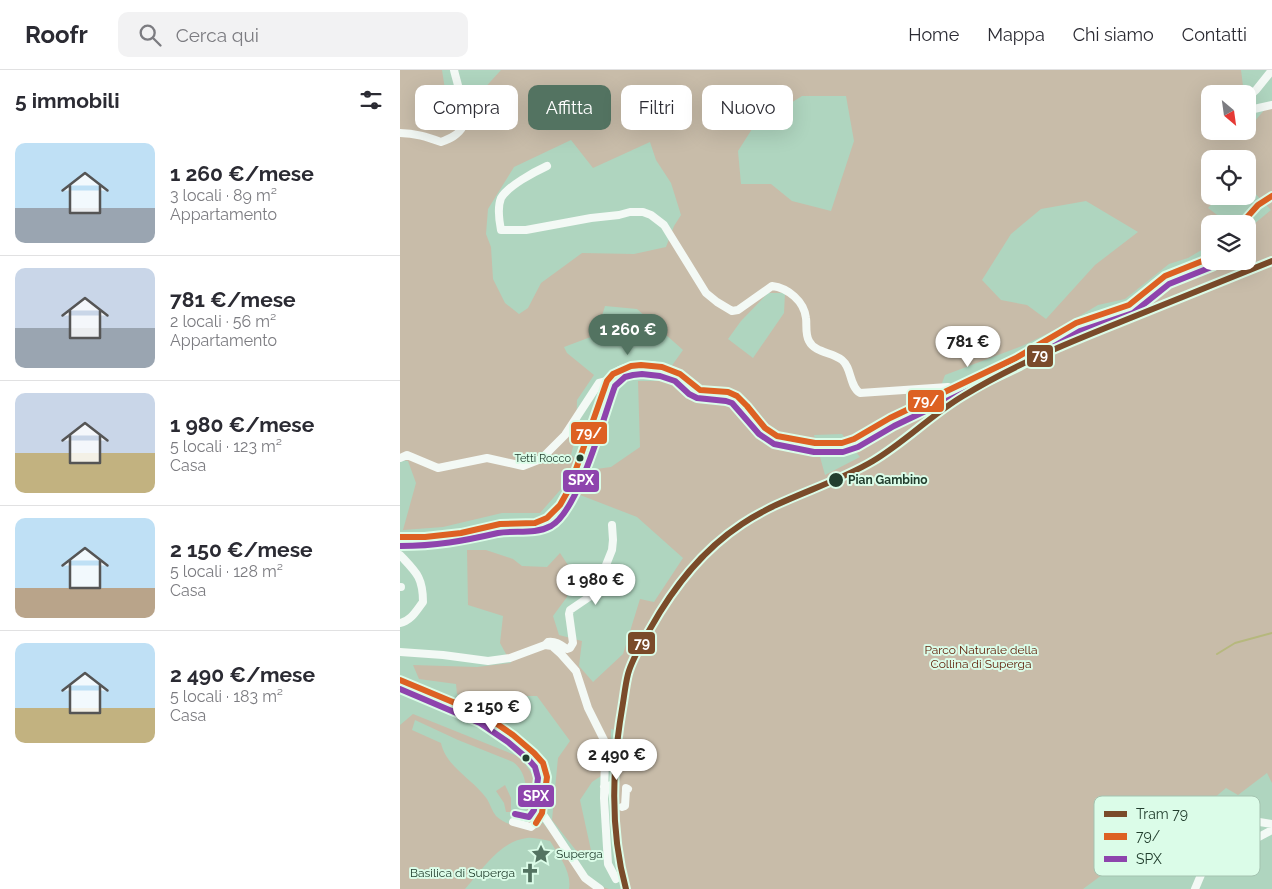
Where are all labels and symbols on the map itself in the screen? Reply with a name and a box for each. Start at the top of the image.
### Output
north arrow [1201,85,1256,140]
pin: 1 260 € [582,314,674,356]
pin: 781 € [933,326,1003,368]
line badge: 79 [1026,344,1054,368]
text: 79 [1032,347,1048,363]
line badge: 79/ [907,389,945,413]
text: 79/ [913,393,939,409]
line badge: 79/ [570,421,608,445]
text: 79/ [576,425,602,441]
place label: Tetti Rocco [514,452,571,465]
marker: Tetti Rocco [575,453,585,463]
line badge: SPX [562,469,600,493]
marker: Pian Gambino [827,471,845,489]
text: SPX [568,472,595,488]
place label: Pian Gambino [848,473,928,487]
pin: 1 980 € [550,564,642,606]
line badge: 79 [627,631,656,655]
text: 79 [634,635,650,651]
park label: Parco Naturale della Collina di Superga [924,643,1038,671]
pin: 2 150 € [446,690,538,733]
pin: 2 490 € [571,738,663,781]
unlabelled marker [521,753,531,763]
line badge: SPX [517,784,555,808]
text: SPX [523,788,550,804]
legend [1094,796,1260,876]
text: Tram 79 [1136,806,1188,822]
text: 79/ [1136,828,1161,844]
place icon: Superga [530,843,552,865]
place label: Superga [556,847,603,861]
text: SPX [1136,851,1162,867]
church icon: Basilica di Superga [519,862,541,884]
place label: Basilica di Superga [410,866,515,880]

